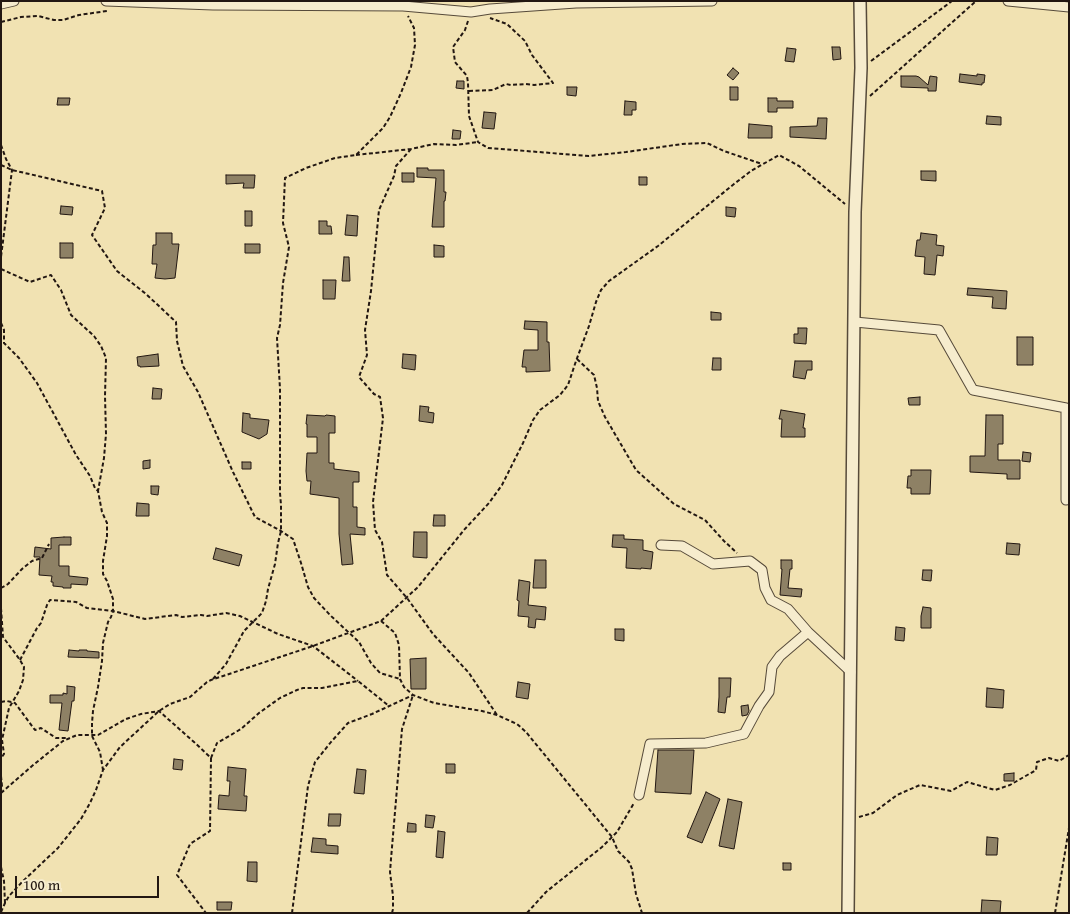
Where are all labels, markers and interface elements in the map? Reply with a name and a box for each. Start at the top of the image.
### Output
scale bar [18,866,161,898]
text: 100 m [23,874,60,895]

